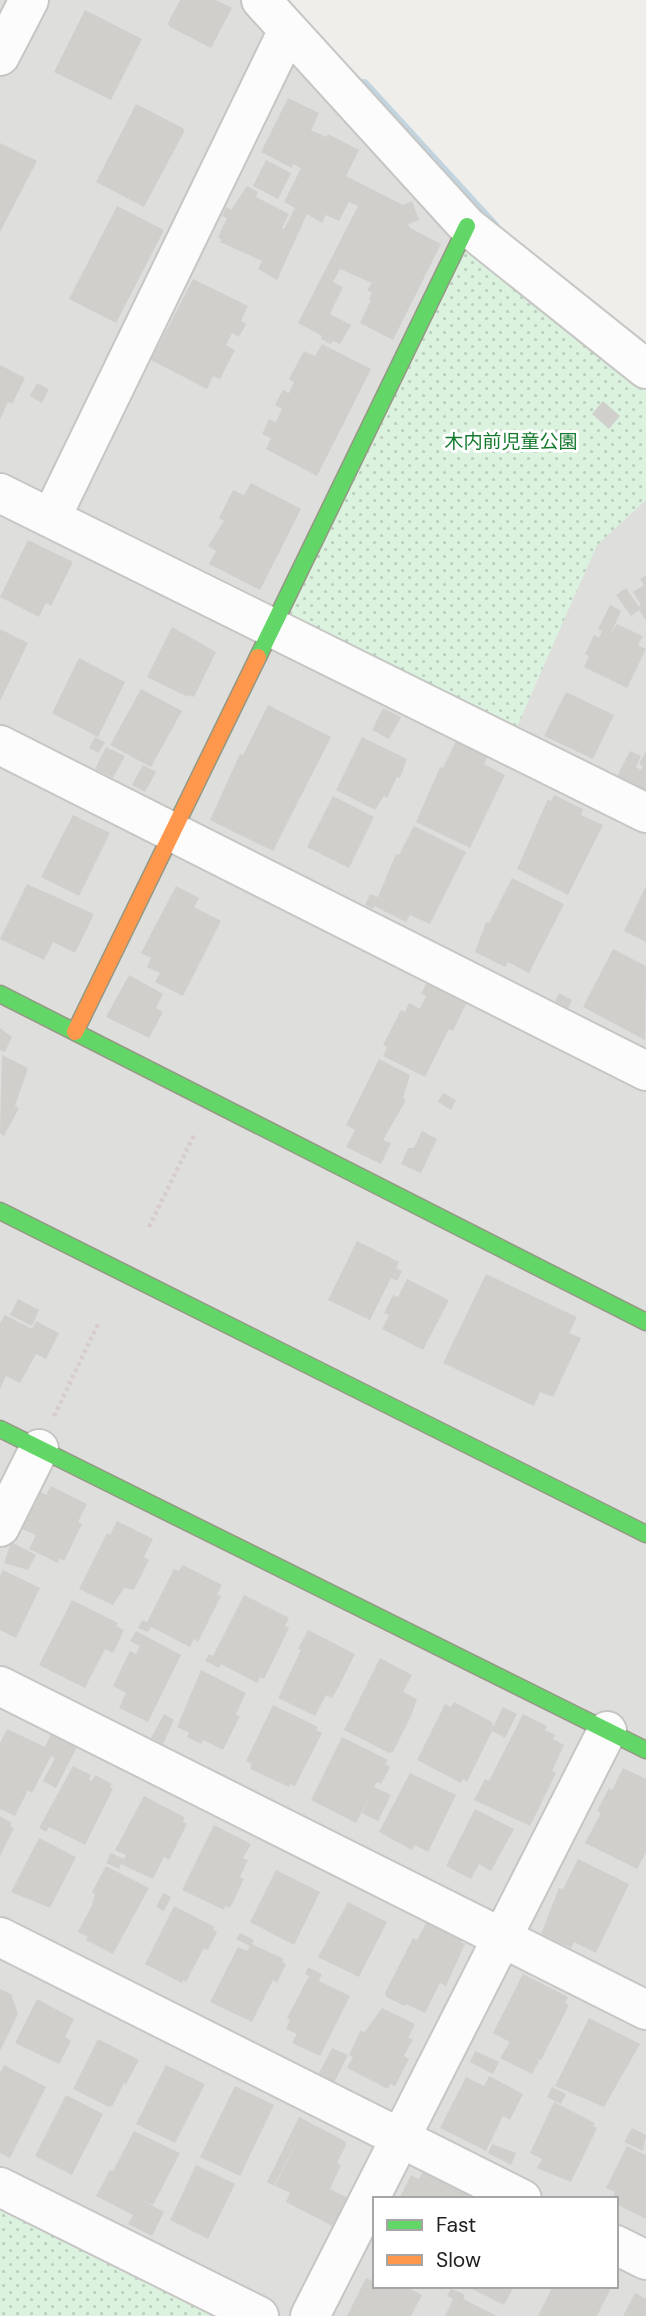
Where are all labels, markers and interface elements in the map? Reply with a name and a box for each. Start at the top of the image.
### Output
park label: 木内前児童公園 [444,429,578,454]
legend [373,2197,618,2288]
text: Fast [436,2211,476,2239]
text: Slow [436,2246,481,2274]

